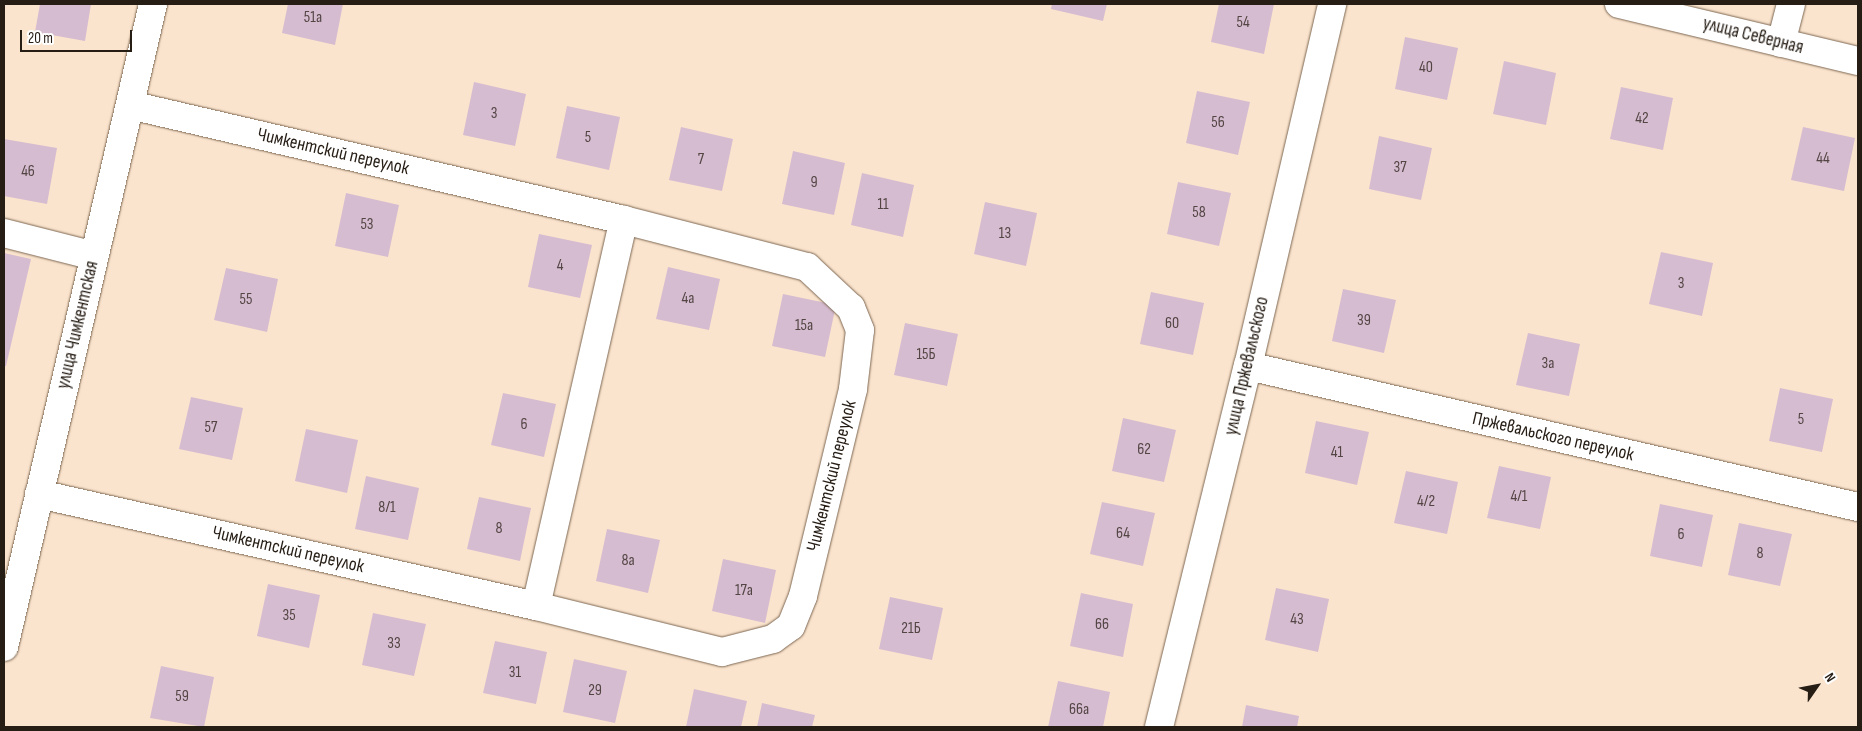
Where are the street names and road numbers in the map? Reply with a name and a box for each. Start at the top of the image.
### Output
street label: улица Северная [1700,12,1806,60]
street label: Чимкентский переулок [255,123,411,181]
street label: улица Чимкентская [52,259,104,391]
street label: улица Пржевальского [1220,294,1274,438]
street label: Чимкентский переулок [802,398,862,554]
street label: Пржевальского переулок [1470,407,1636,467]
street label: Чимкентский переулок [210,521,366,579]

